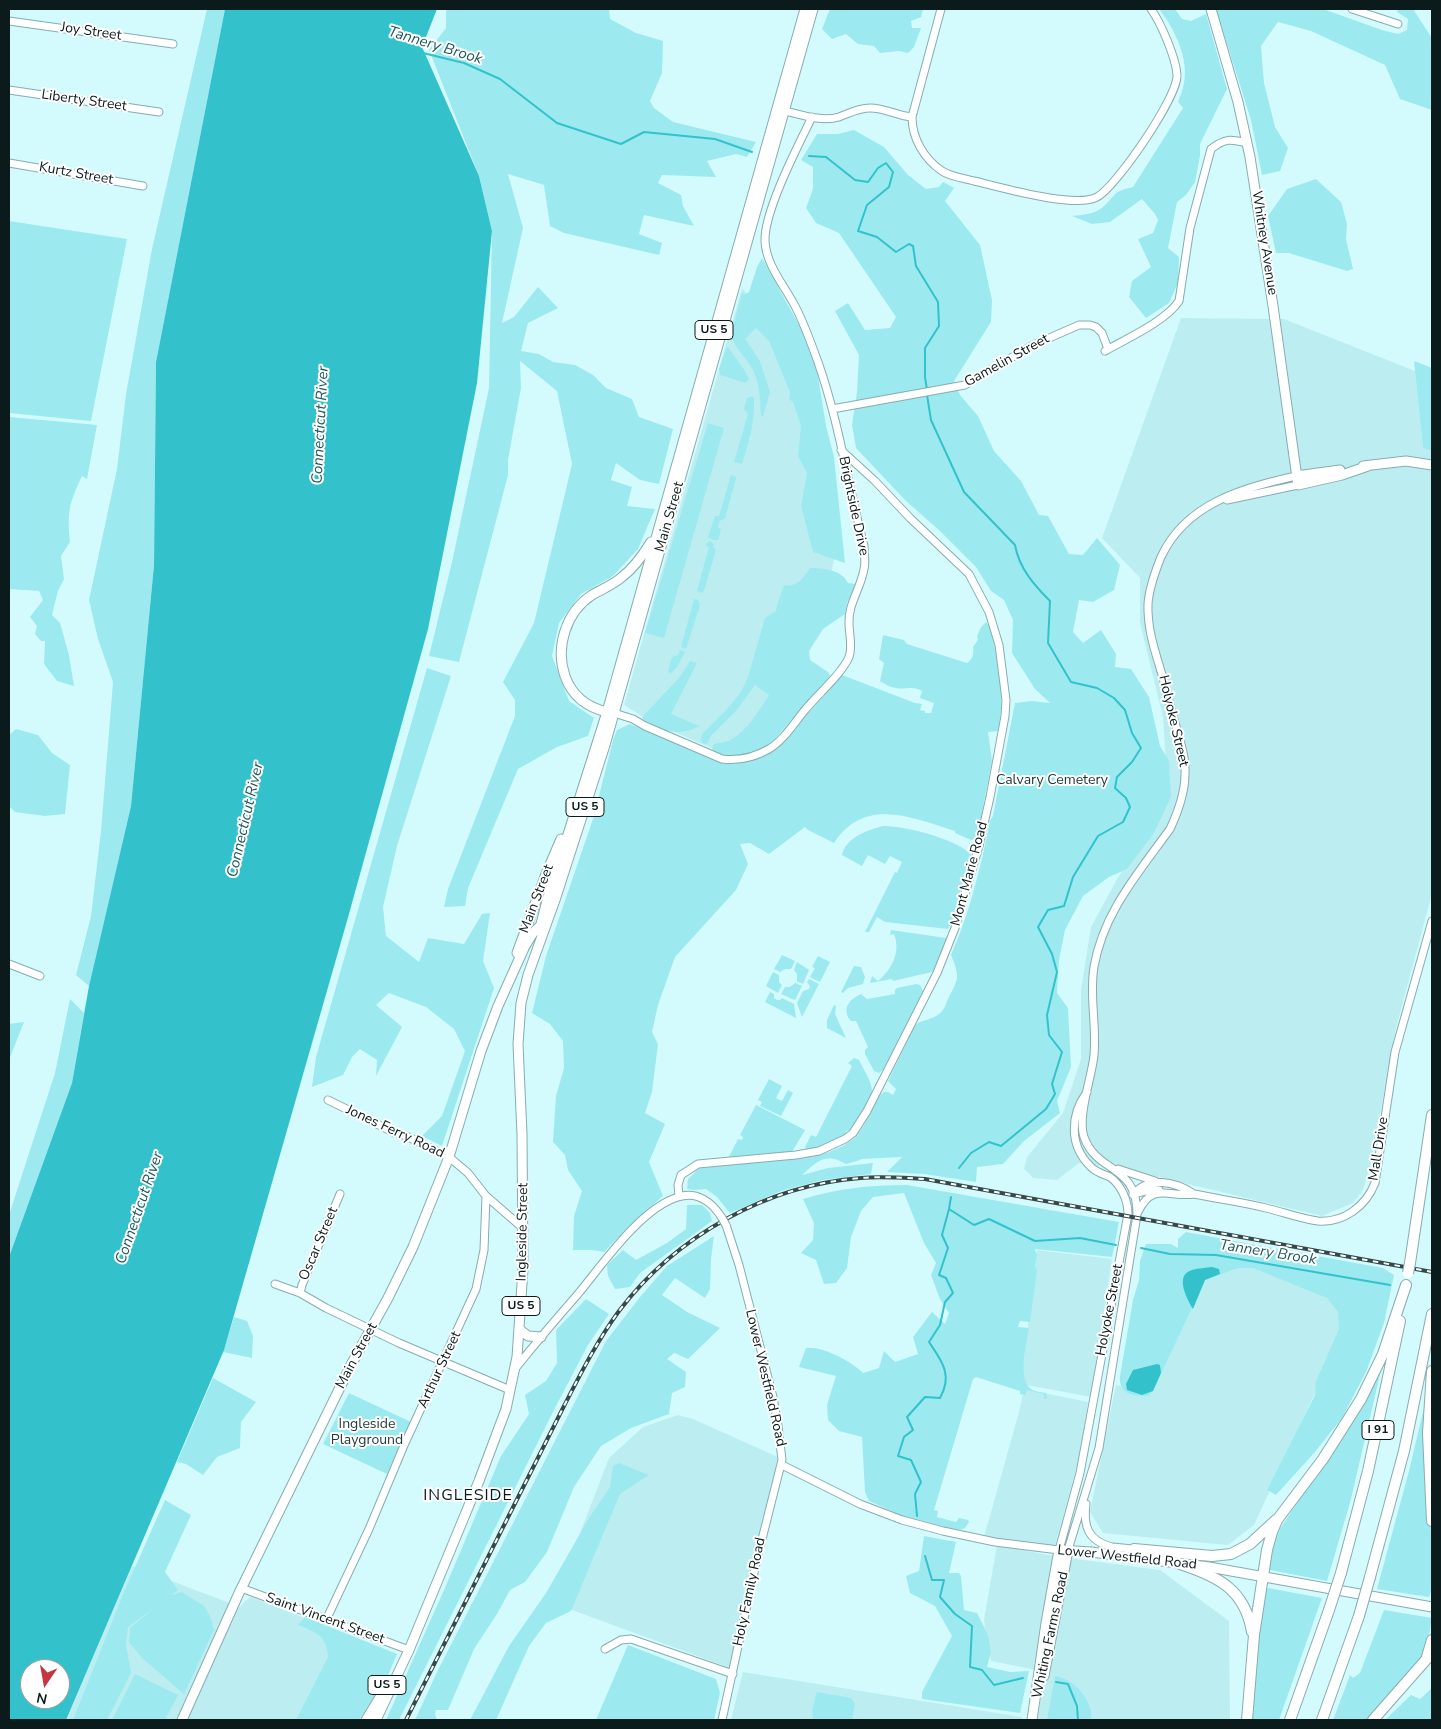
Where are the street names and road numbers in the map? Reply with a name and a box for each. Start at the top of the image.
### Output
street label: Joy Street [60,19,122,45]
street label: Liberty Street [40,87,128,115]
street label: Kurtz Street [38,159,114,189]
street label: Whitney Avenue [1247,190,1281,296]
road number: US 5 [695,320,733,340]
street label: Gamelin Street [962,331,1052,391]
street label: Brightside Drive [834,455,872,557]
street label: Main Street [652,480,688,554]
street label: Holyoke Street [1154,674,1192,768]
road number: US 5 [566,798,604,816]
street label: Mont Marie Road [948,820,992,928]
street label: Main Street [516,862,558,936]
street label: Jones Ferry Road [343,1102,447,1162]
street label: Mall Drive [1366,1116,1392,1182]
street label: Ingleside Street [514,1183,532,1281]
street label: Oscar Street [296,1205,342,1283]
street label: Holyoke Street [1093,1263,1127,1357]
road number: US 5 [502,1296,540,1315]
street label: Lower Westfield Road [741,1308,789,1448]
street label: Main Street [333,1320,381,1392]
street label: Arthur Street [415,1329,465,1411]
road number: I 91 [1362,1420,1394,1440]
street label: Holy Family Road [730,1536,770,1648]
street label: Lower Westfield Road [1056,1542,1198,1574]
street label: Whiting Farms Road [1029,1570,1073,1700]
street label: Saint Vincent Street [263,1590,387,1648]
road number: US 5 [368,1676,406,1694]

